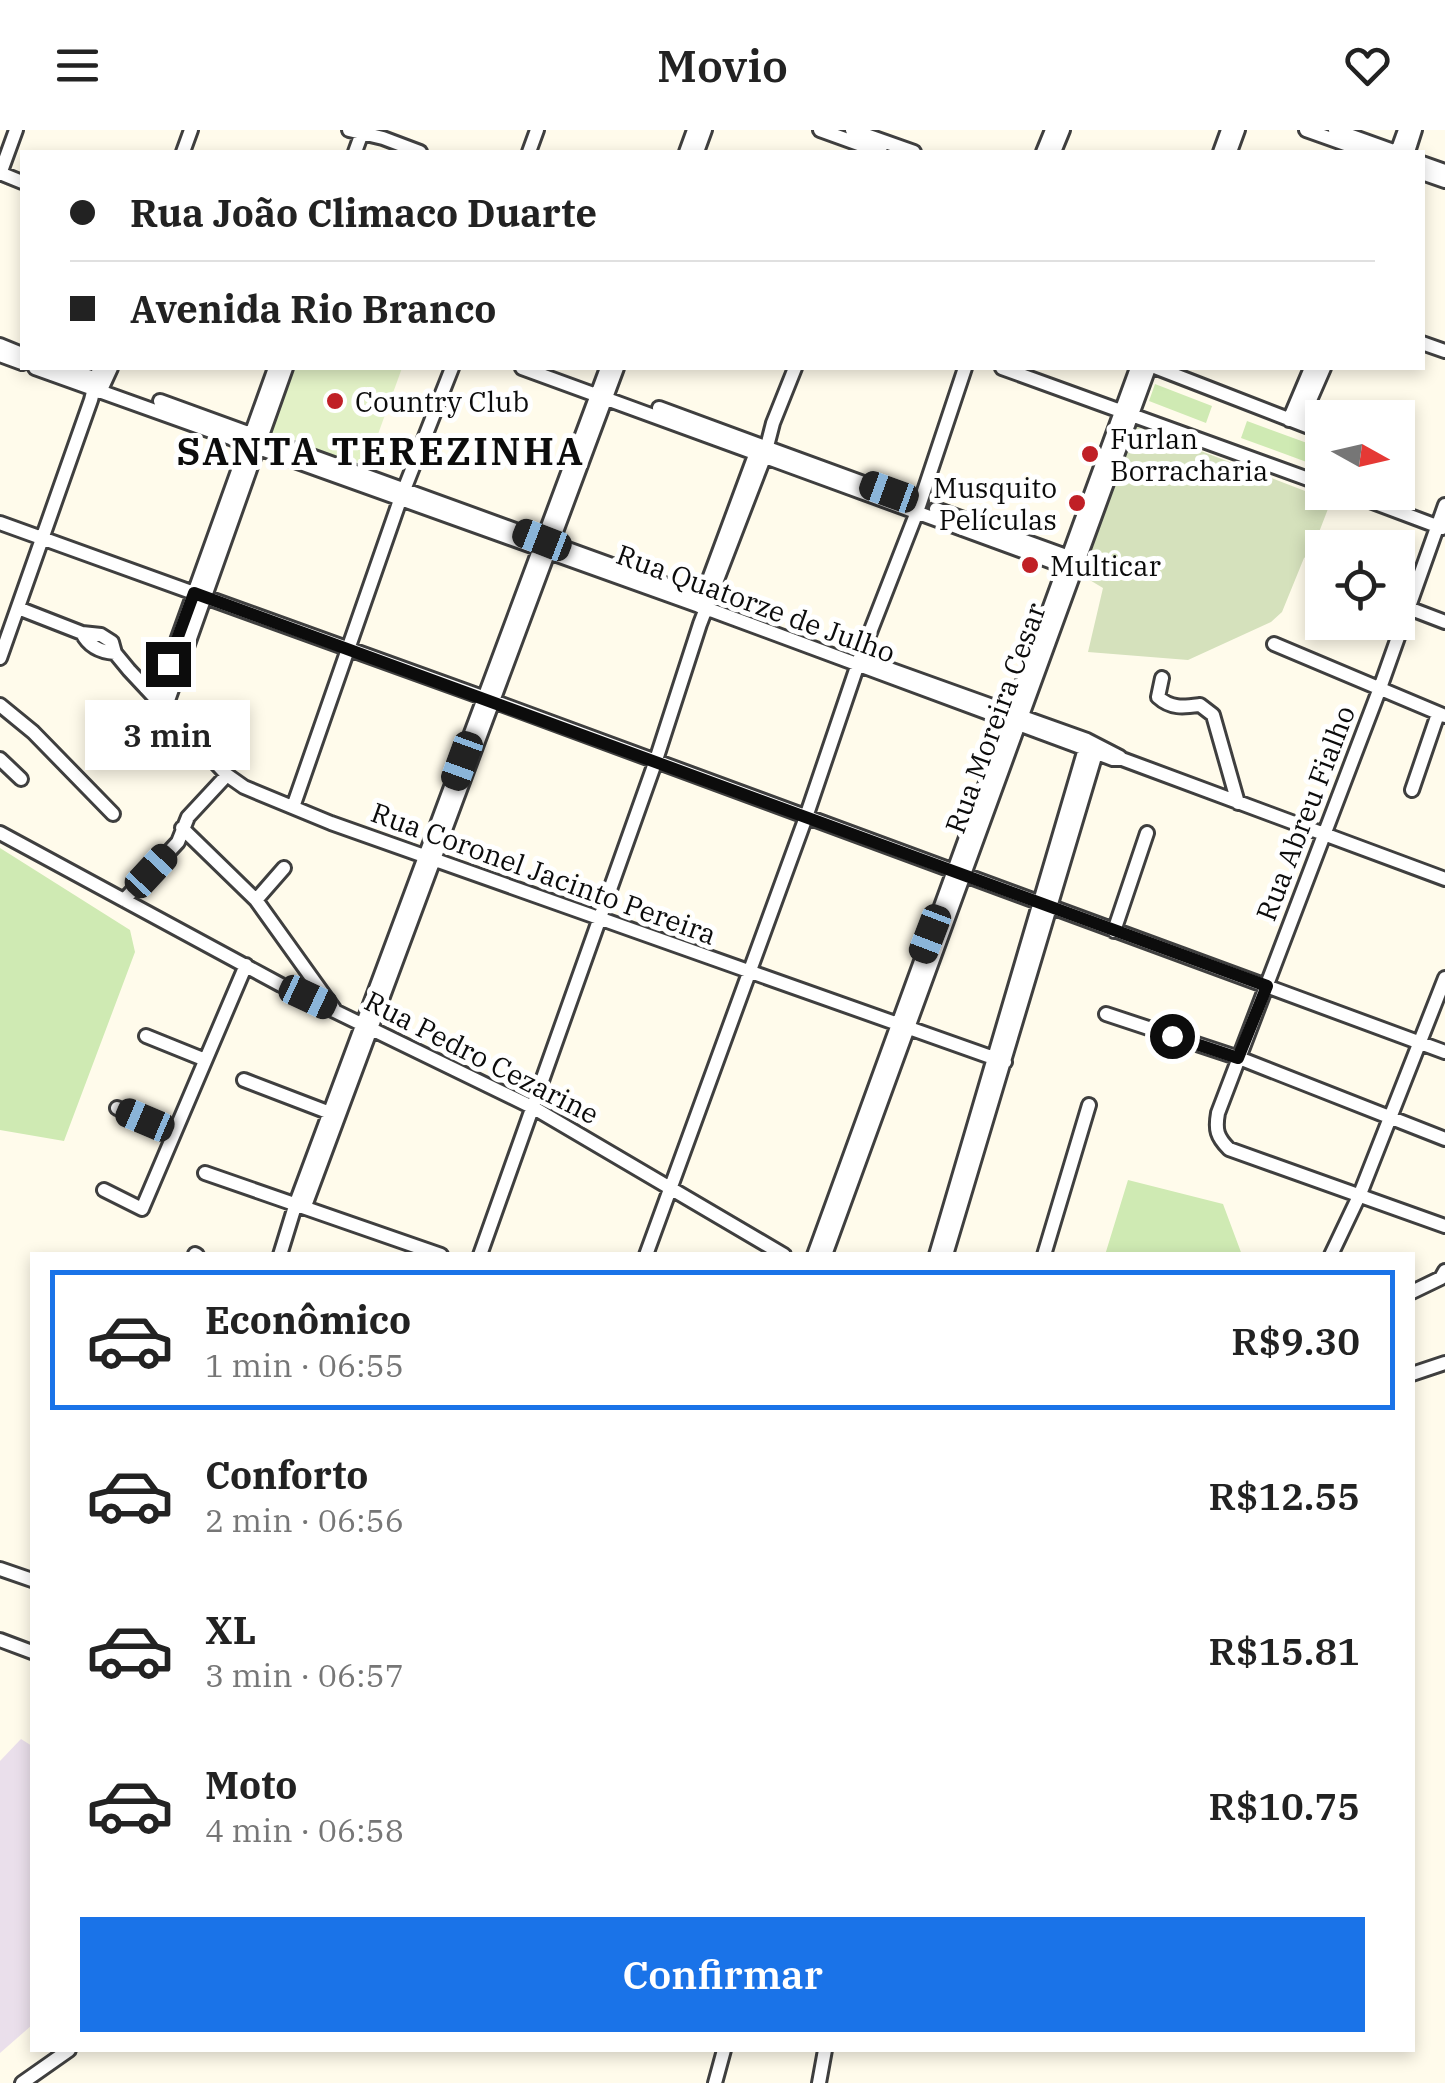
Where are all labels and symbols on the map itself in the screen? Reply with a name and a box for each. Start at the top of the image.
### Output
place label: Country Club [355,383,529,420]
marker: Country Club [324,390,346,412]
north arrow [1305,400,1415,510]
place label: Furlan Borracharia [1110,420,1268,489]
district label: SANTA TEREZINHA [177,426,585,475]
marker: Furlan Borracharia [1079,443,1101,465]
car [856,468,922,516]
place label: Musquito Películas [933,469,1057,538]
marker: Musquito Películas [1066,492,1088,514]
car [509,515,575,565]
street label: Rua Quatorze de Julho [612,535,900,671]
place label: Multicar [1050,547,1162,584]
marker: Multicar [1019,554,1041,576]
street label: Rua Moreira Cesar [936,597,1054,838]
route end [146,642,191,687]
callout: 3 min [86,699,250,769]
street label: Rua Abreu Fialho [1247,700,1363,926]
car [438,728,486,794]
street label: Rua Coronel Jacinto Pereira [366,793,722,953]
car [120,839,182,903]
car [905,901,955,967]
car [274,971,342,1023]
street label: Rua Pedro Cezarine [359,982,605,1132]
route start [1150,1014,1195,1059]
car [112,1094,178,1146]

